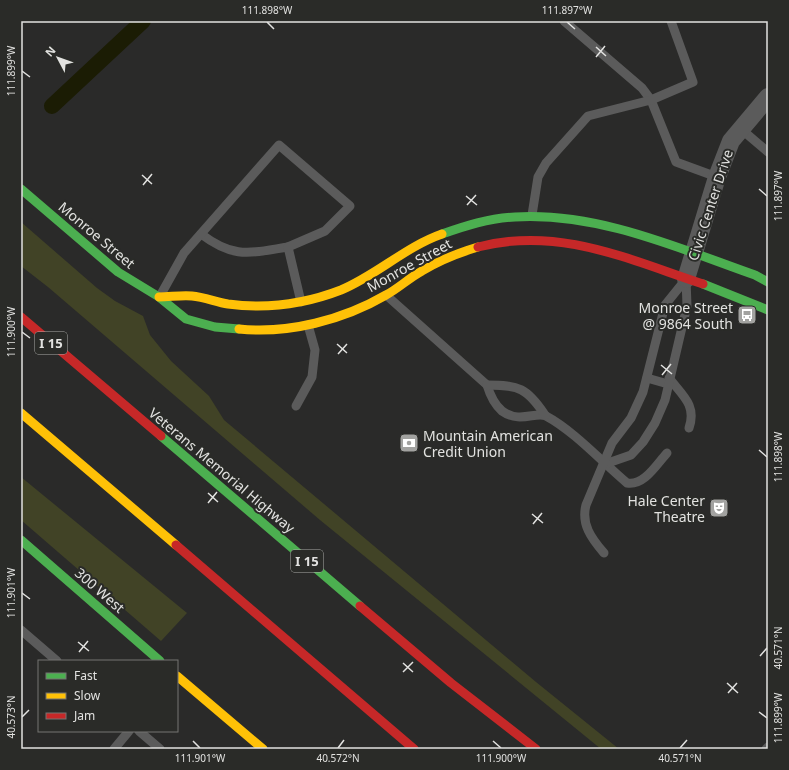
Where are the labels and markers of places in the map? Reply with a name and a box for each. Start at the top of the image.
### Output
place label: Monroe Street @ 9864 South [639,298,733,333]
bus stop icon: Monroe Street @ 9864 South [736,304,758,326]
place label: Mountain American Credit Union [423,426,553,461]
bank icon: Mountain American Credit Union [398,432,420,454]
place label: Hale Center Theatre [627,491,705,526]
theatre icon: Hale Center Theatre [708,497,730,519]

